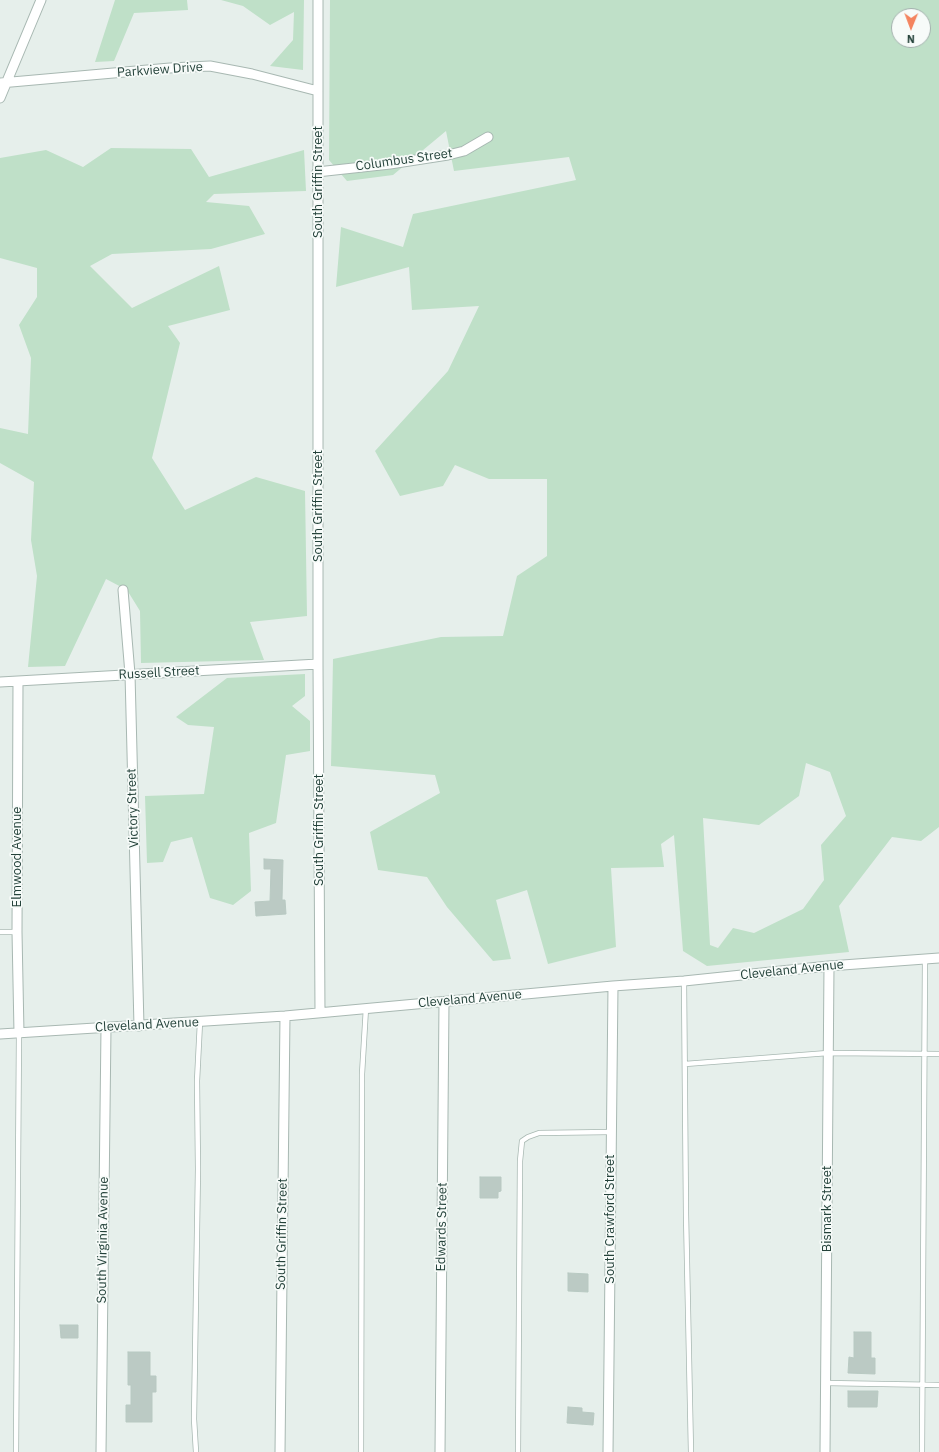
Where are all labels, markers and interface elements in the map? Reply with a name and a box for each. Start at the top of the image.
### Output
north arrow [891,8,931,48]
text: N [907,32,915,46]
street label: Parkview Drive [117,59,203,81]
street label: South Griffin Street [310,126,326,238]
street label: Columbus Street [355,145,453,175]
street label: South Griffin Street [310,450,326,562]
street label: Russell Street [118,663,200,683]
street label: Victory Street [124,768,142,848]
street label: South Griffin Street [311,774,327,886]
street label: Elmwood Avenue [9,807,25,907]
street label: Cleveland Avenue [739,957,845,983]
street label: Cleveland Avenue [418,987,522,1011]
street label: Cleveland Avenue [95,1014,199,1036]
street label: South Crawford Street [602,1154,618,1284]
street label: Bismark Street [819,1166,835,1252]
street label: South Virginia Avenue [94,1176,112,1304]
street label: South Griffin Street [273,1178,291,1290]
street label: Edwards Street [433,1182,451,1272]

